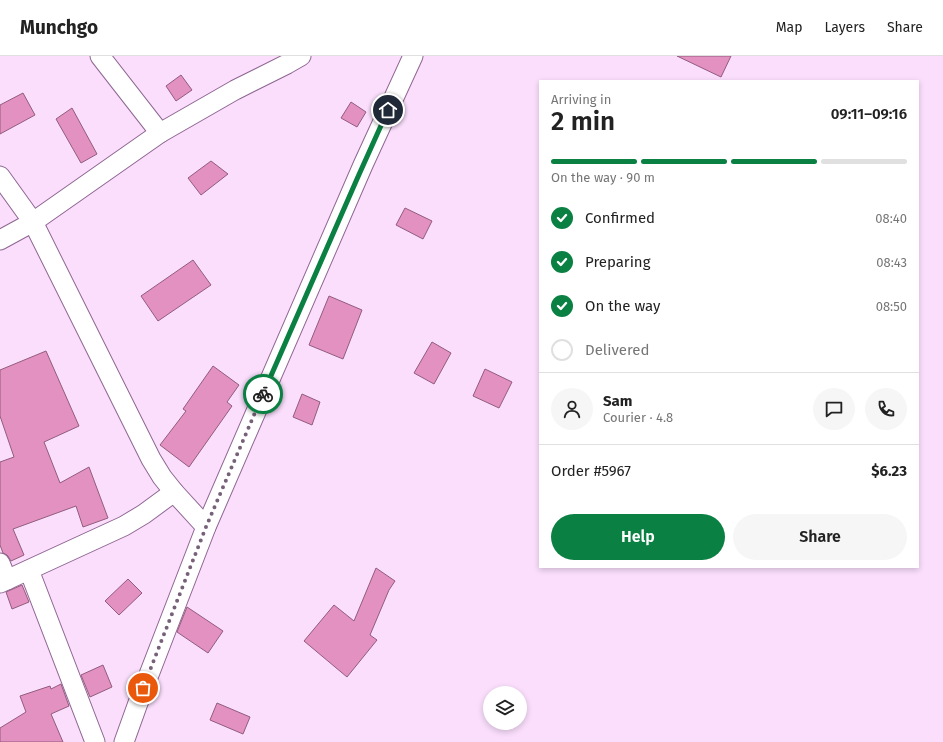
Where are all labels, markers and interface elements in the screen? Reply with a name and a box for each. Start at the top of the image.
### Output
text: Munchgo [20,16,98,39]
text: Map [776,19,802,36]
text: Layers [824,19,865,36]
text: Share [887,19,923,36]
text: Arriving in [551,92,611,107]
pin [371,93,405,127]
icon: home [377,99,399,121]
text: 09:11–09:16 [831,105,907,123]
text: 2 min [551,106,615,137]
text: On the way · 90 m [551,170,655,185]
icon: check [551,207,573,229]
text: Confirmed [585,209,655,227]
text: 08:40 [875,211,907,226]
icon: check [551,251,573,273]
text: Preparing [585,253,650,271]
text: 08:43 [876,255,907,270]
icon: check [551,295,573,317]
text: On the way [585,297,660,315]
text: 08:50 [876,299,907,314]
text: Delivered [585,341,649,359]
courier [243,374,283,414]
icon: bike [252,383,274,405]
button: person [551,388,593,430]
button: chat [813,388,855,430]
button: phone [865,388,907,430]
text: Sam [603,392,632,410]
text: Courier · 4.8 [603,410,673,425]
text: Order #5967 [551,462,631,480]
text: $6.23 [871,462,907,480]
button: Help [551,514,725,560]
button: Share [733,514,907,560]
pin [126,671,160,705]
icon: bag [132,677,154,699]
map controls [483,686,527,730]
button: layers [483,686,527,730]

